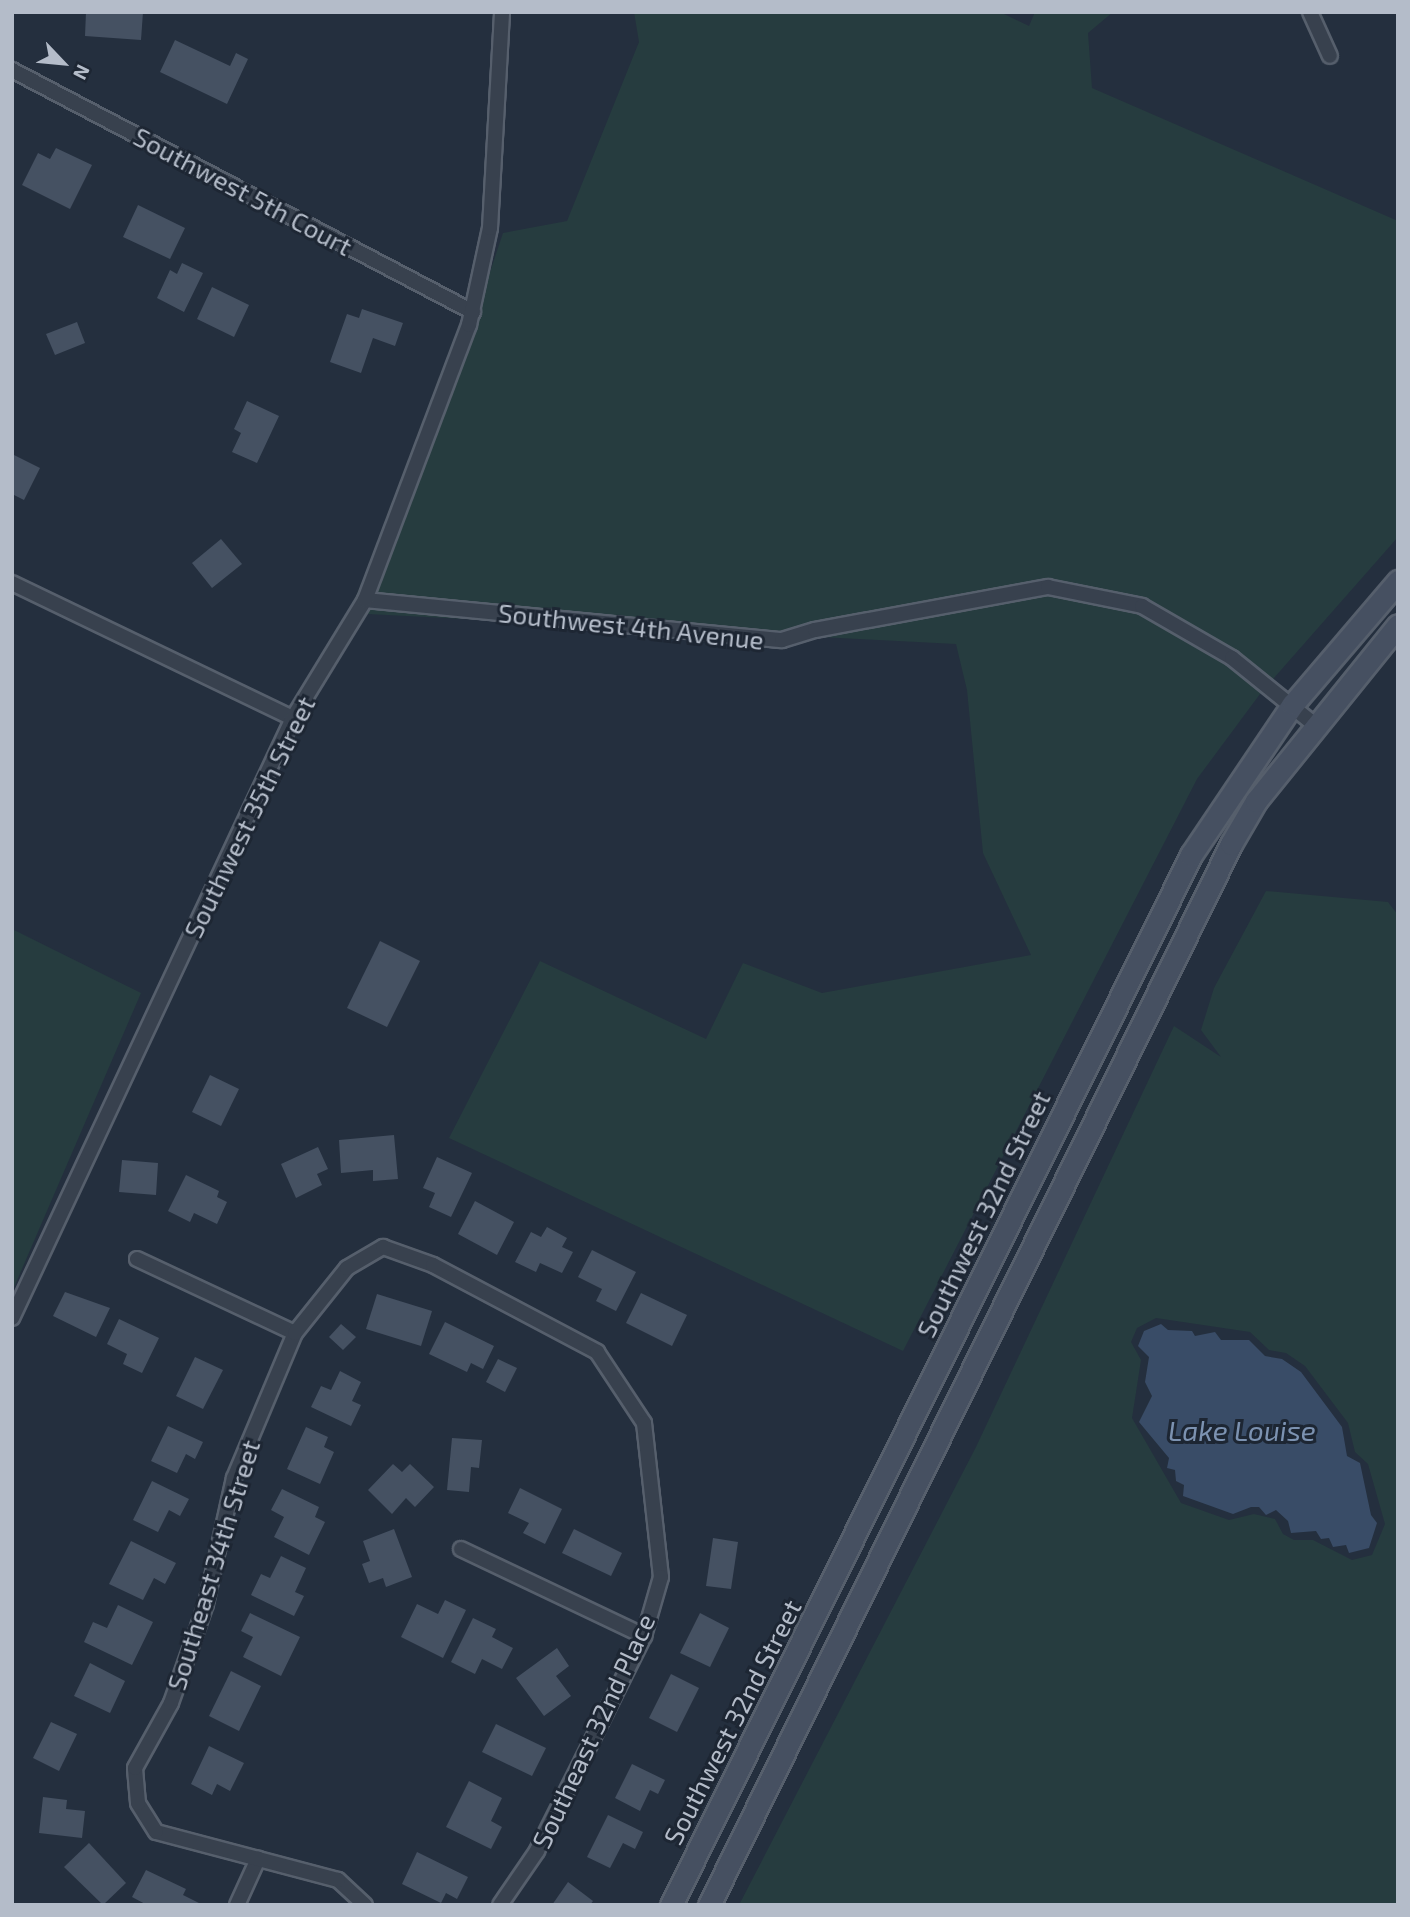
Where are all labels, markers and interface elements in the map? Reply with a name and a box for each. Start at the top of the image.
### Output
north arrow [28,28,98,98]
text: N [69,61,96,84]
street label: Southwest 5th Court [128,120,358,262]
street label: Southwest 4th Avenue [496,597,766,655]
street label: Southwest 35th Street [177,691,321,943]
street label: Southwest 32nd Street [910,1086,1056,1342]
water label: Lake Louise [1168,1413,1316,1447]
street label: Southeast 34th Street [160,1436,266,1694]
street label: Southwest 32nd Street [657,1594,807,1850]
street label: Southeast 32nd Place [525,1609,661,1853]

